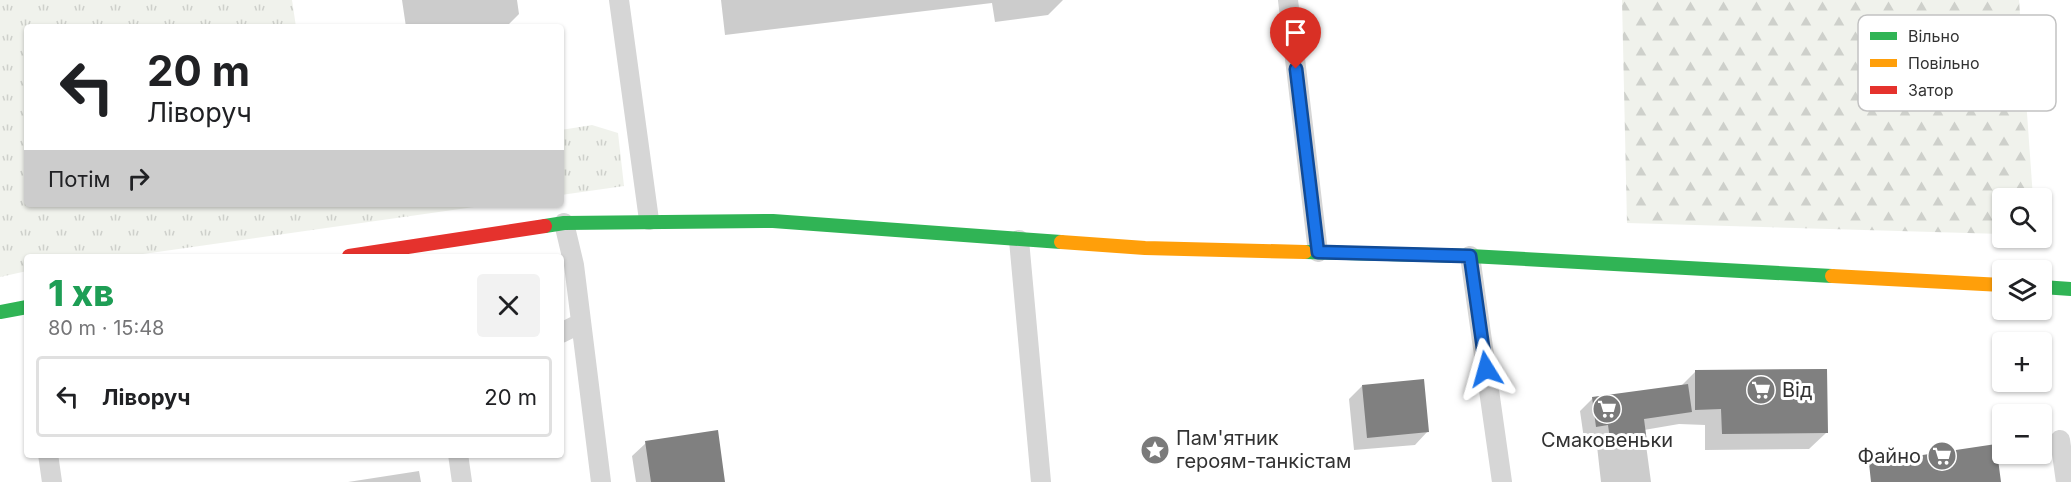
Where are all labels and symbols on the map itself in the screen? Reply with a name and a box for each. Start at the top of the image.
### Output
pin [1270,7,1321,69]
legend [1858,15,2056,111]
text: Вільно [1908,26,1960,46]
text: Повільно [1908,53,1980,73]
text: Затор [1908,80,1953,100]
position arrow [1454,337,1518,401]
supermarket icon: Від [1745,374,1777,406]
place label: Від [1782,378,1813,402]
supermarket icon: Смаковеньки [1591,393,1623,425]
place label: Пам'ятник героям-танкістам [1176,426,1351,473]
place label: Смаковеньки [1541,428,1673,452]
place icon: Пам'ятник героям-танкістам [1139,434,1171,466]
supermarket icon: Файно [1926,440,1958,472]
place label: Файно [1858,444,1921,468]

